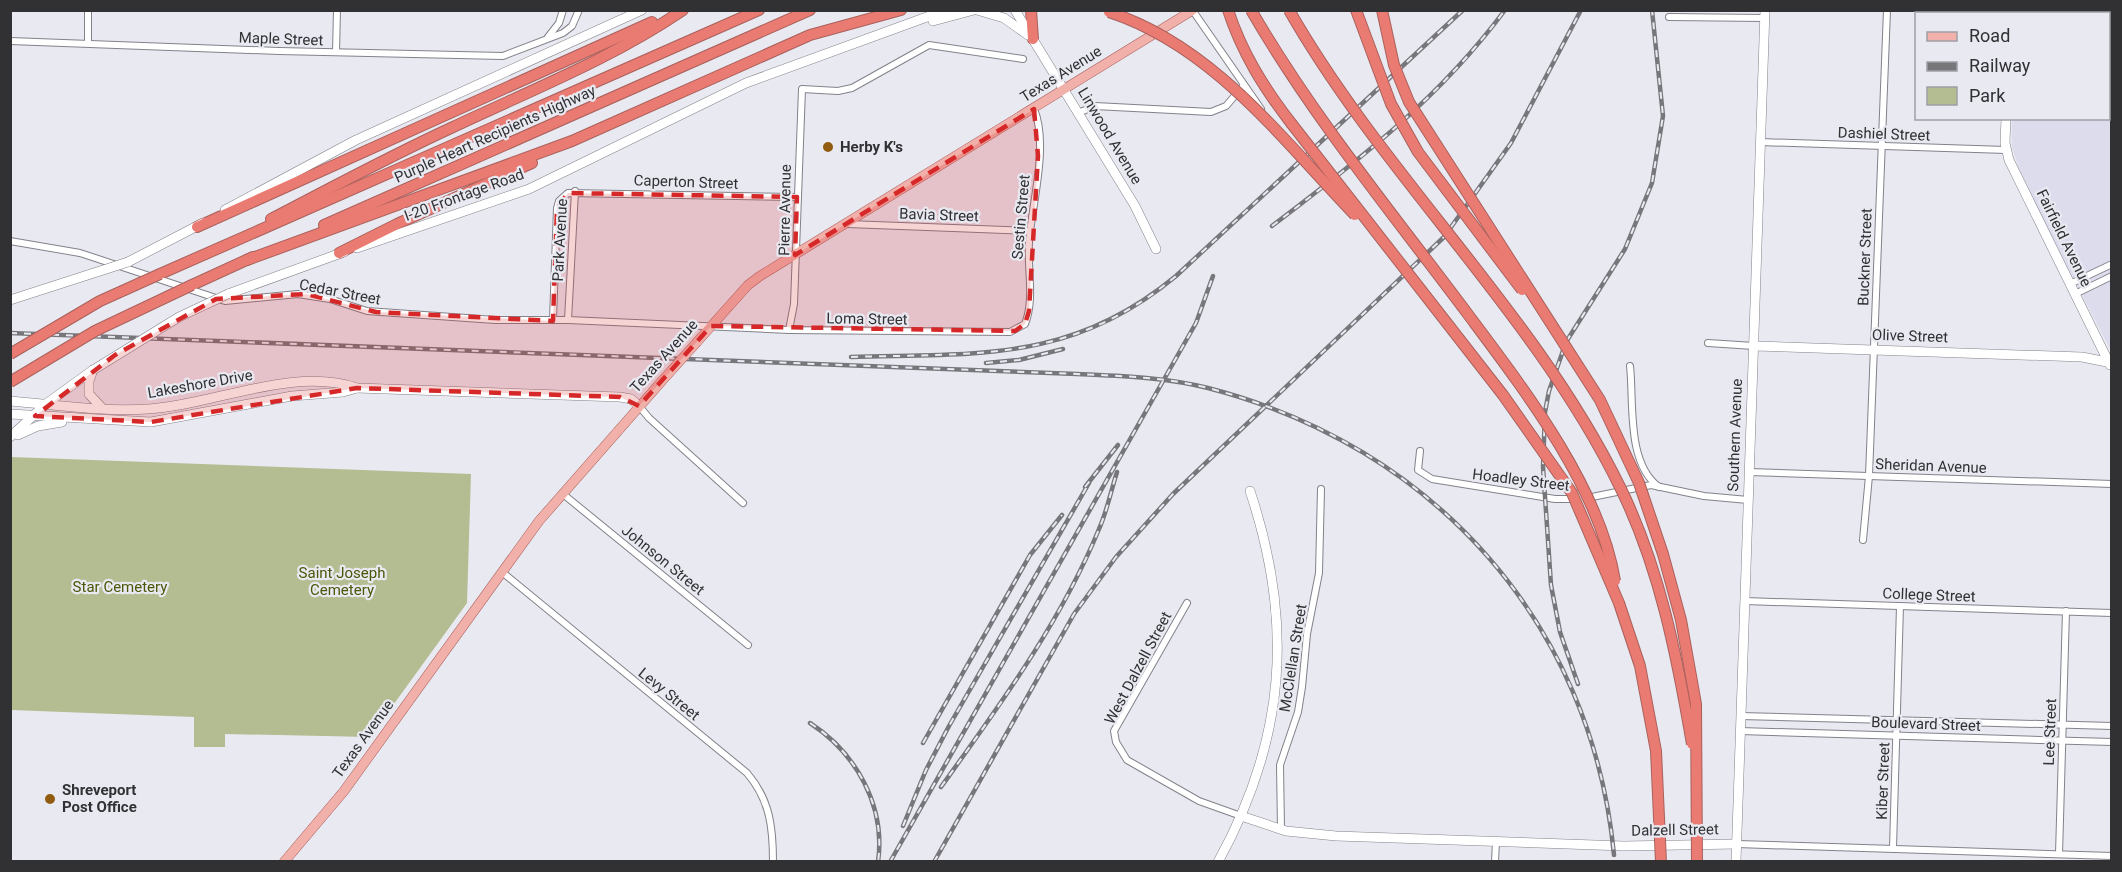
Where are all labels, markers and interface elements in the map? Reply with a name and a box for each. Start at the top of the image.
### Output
legend [1915,12,2110,120]
text: Road [1969,25,2010,46]
street label: Maple Street [238,29,324,49]
street label: Texas Avenue [1017,42,1105,106]
text: Railway [1969,55,2031,76]
street label: Purple Heart Recipients Highway [392,81,598,187]
street label: Linwood Avenue [1074,84,1146,188]
text: Park [1969,85,2006,106]
street label: Dashiel Street [1837,123,1931,145]
place label: Herby K's [840,138,903,156]
marker: Herby K's [821,140,835,154]
street label: Pierre Avenue [775,164,795,256]
street label: I-20 Frontage Road [402,165,526,225]
street label: Caperton Street [633,171,739,193]
street label: Sestin Street [1008,174,1034,260]
street label: Fairfield Avenue [2033,186,2095,290]
street label: Park Avenue [549,198,571,282]
street label: Bavia Street [899,205,979,225]
street label: Buckner Street [1854,208,1876,306]
street label: Cedar Street [298,275,382,309]
street label: Loma Street [826,309,908,329]
street label: Texas Avenue [626,316,702,396]
street label: Olive Street [1872,326,1948,346]
street label: Lakeshore Drive [146,366,254,402]
street label: Southern Avenue [1724,378,1746,492]
street label: Sheridan Avenue [1875,455,1987,477]
street label: Hoadley Street [1471,465,1571,495]
street label: Johnson Street [618,521,708,599]
park label: Saint Joseph Cemetery [299,564,385,599]
park label: Star Cemetery [73,578,167,596]
street label: College Street [1882,584,1976,606]
street label: McClellan Street [1276,603,1310,713]
street label: West Dalzell Street [1101,609,1175,727]
street label: Levy Street [635,664,703,724]
street label: Texas Avenue [329,696,397,782]
street label: Lee Street [2040,698,2060,766]
street label: Boulevard Street [1871,713,1981,735]
street label: Kiber Street [1873,742,1893,820]
place label: Shreveport Post Office [62,781,137,816]
marker: Shreveport Post Office [43,792,57,806]
street label: Dalzell Street [1631,820,1719,840]

